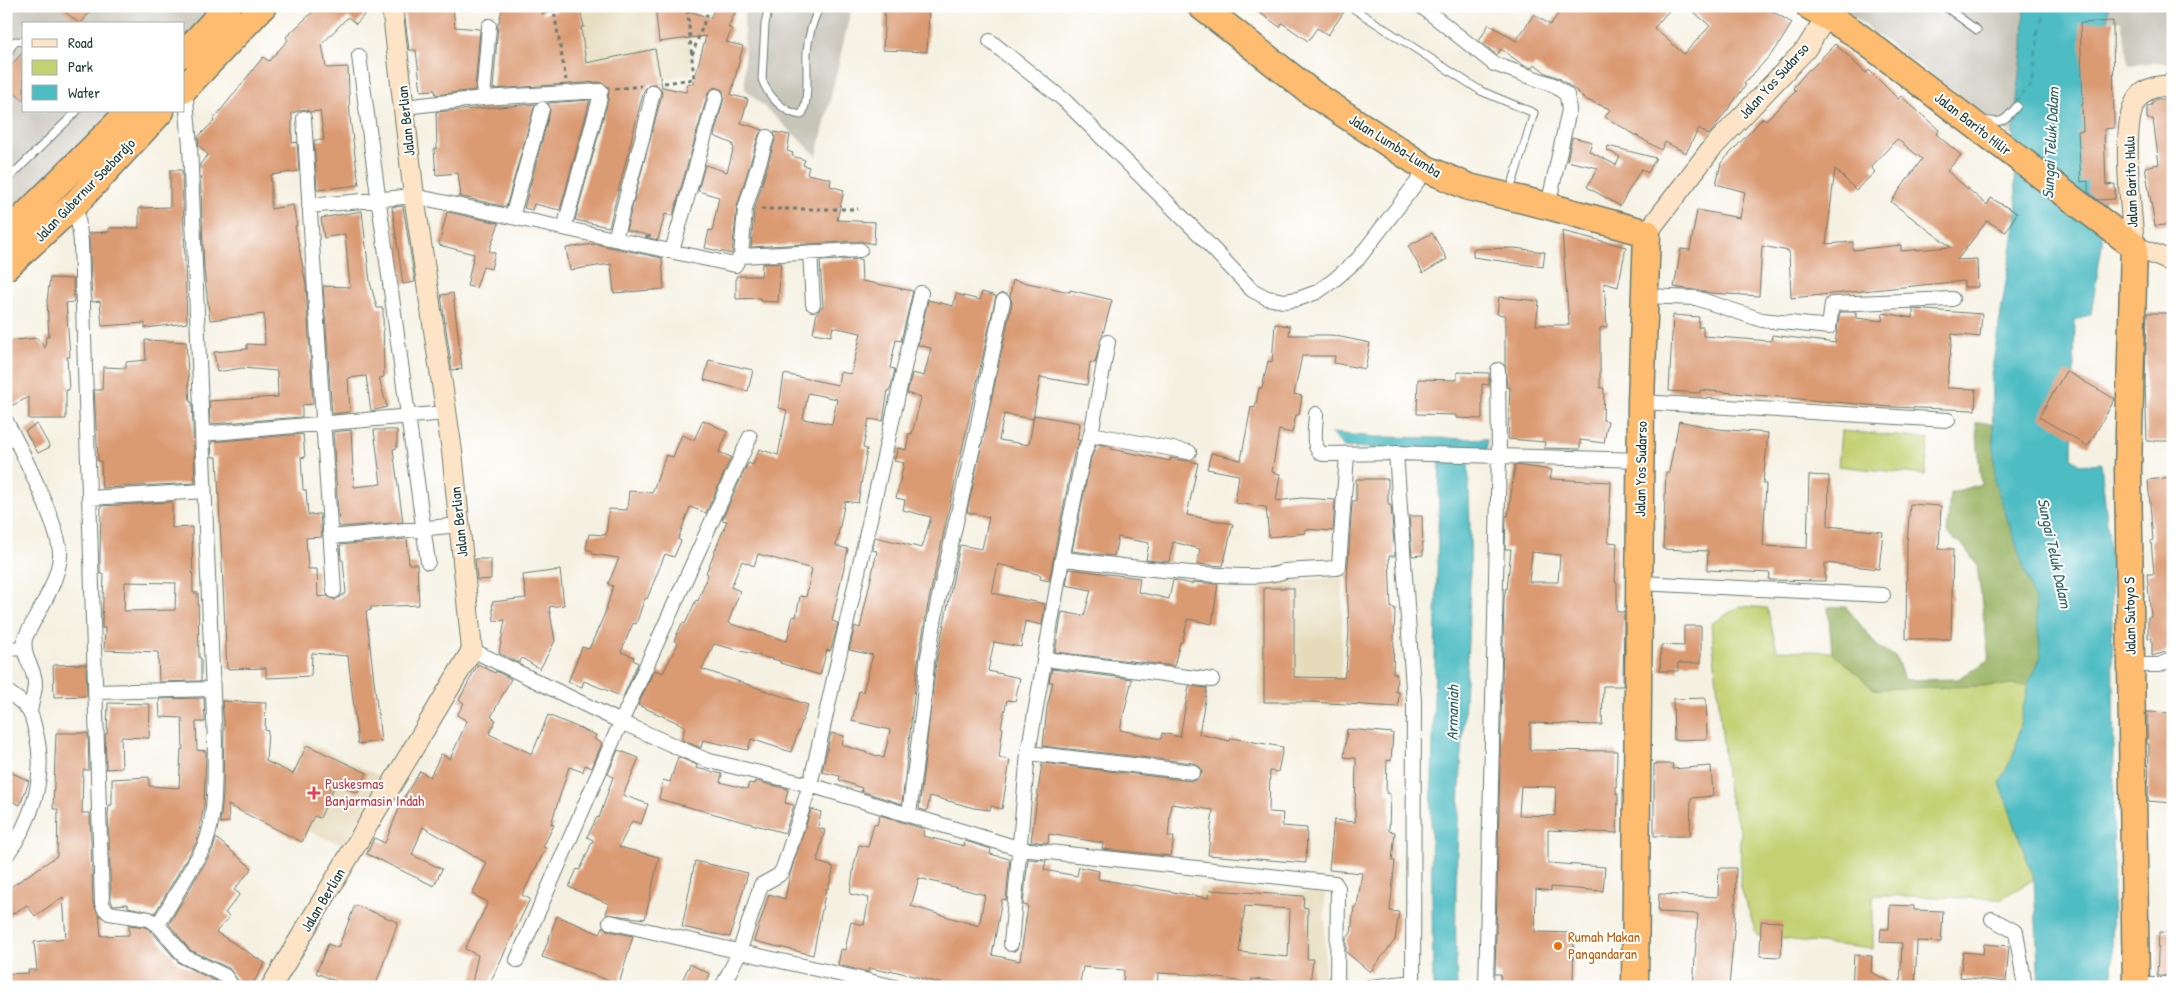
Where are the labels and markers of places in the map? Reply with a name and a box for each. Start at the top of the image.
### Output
place label: Puskesmas Banjarmasin Indah [325,773,424,811]
marker: Puskesmas Banjarmasin Indah [307,786,321,800]
place label: Rumah Makan Pangandaran [1568,926,1641,964]
marker: Rumah Makan Pangandaran [1552,940,1564,952]

